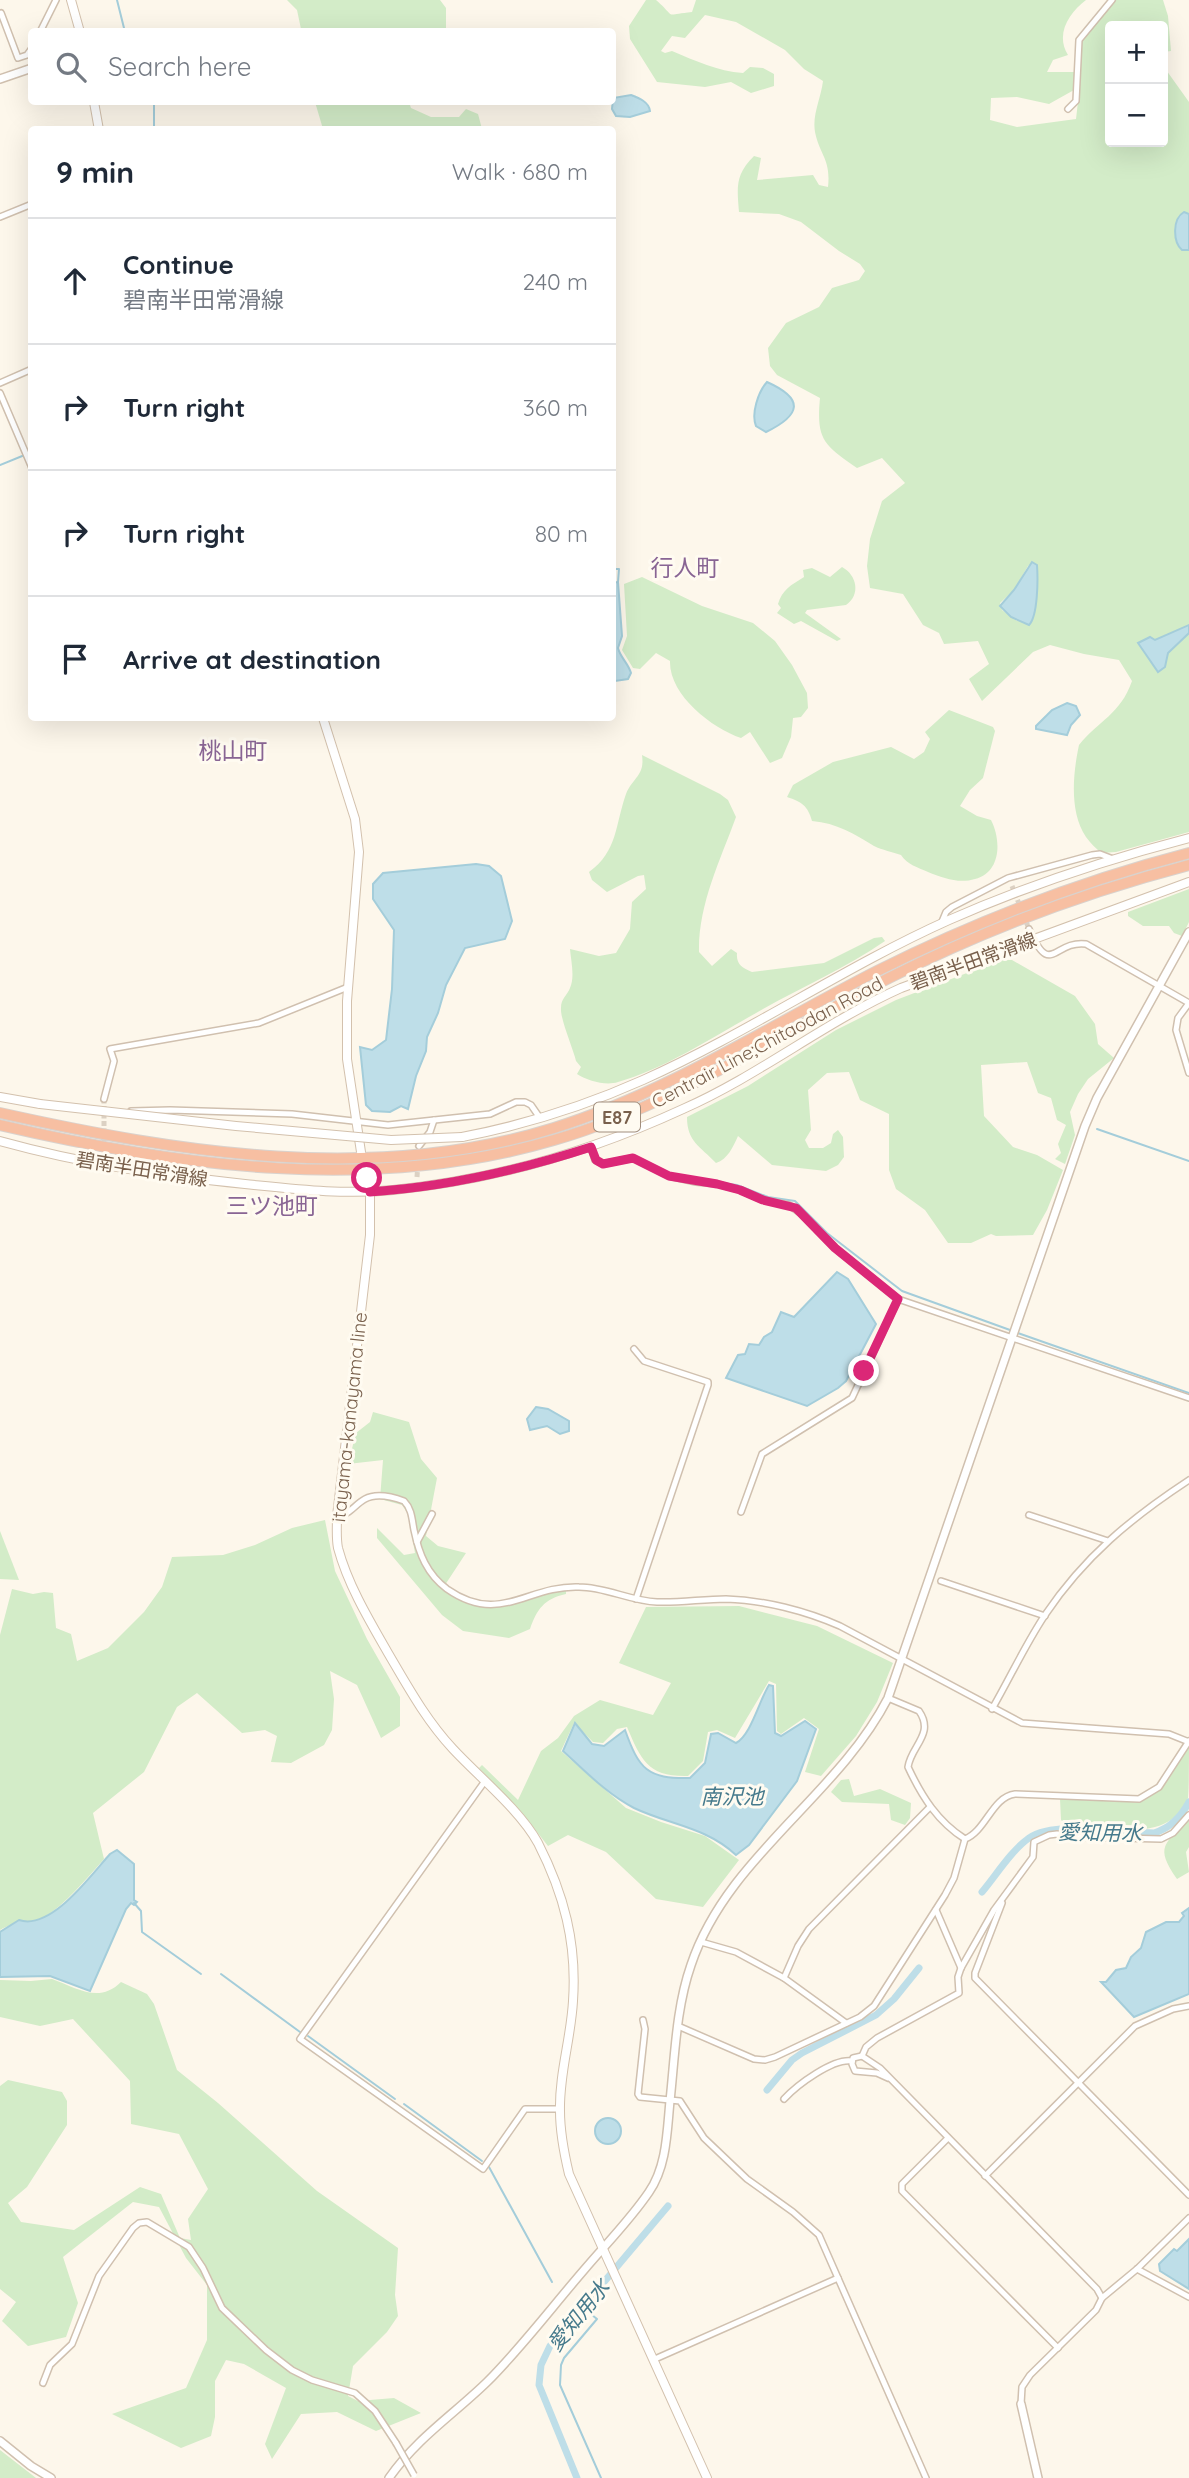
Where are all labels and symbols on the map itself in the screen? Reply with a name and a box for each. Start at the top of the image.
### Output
district label: 行人町 [651,553,720,582]
district label: 桃山町 [199,736,268,765]
street label: 碧南半田常滑線 [906,927,1040,995]
street label: Centrair Line;Chitaodan Road [647,971,887,1113]
road number: E87 [594,1102,640,1132]
street label: 碧南半田常滑線 [74,1147,210,1191]
route start [351,1162,382,1193]
district label: 三ツ池町 [226,1191,318,1220]
street label: itayama-kanayama line [326,1311,372,1523]
route end [848,1355,879,1386]
water label: 南沢池 [701,1783,765,1809]
water label: 愛知用水 [1058,1818,1144,1846]
water label: 愛知用水 [541,2273,616,2356]

